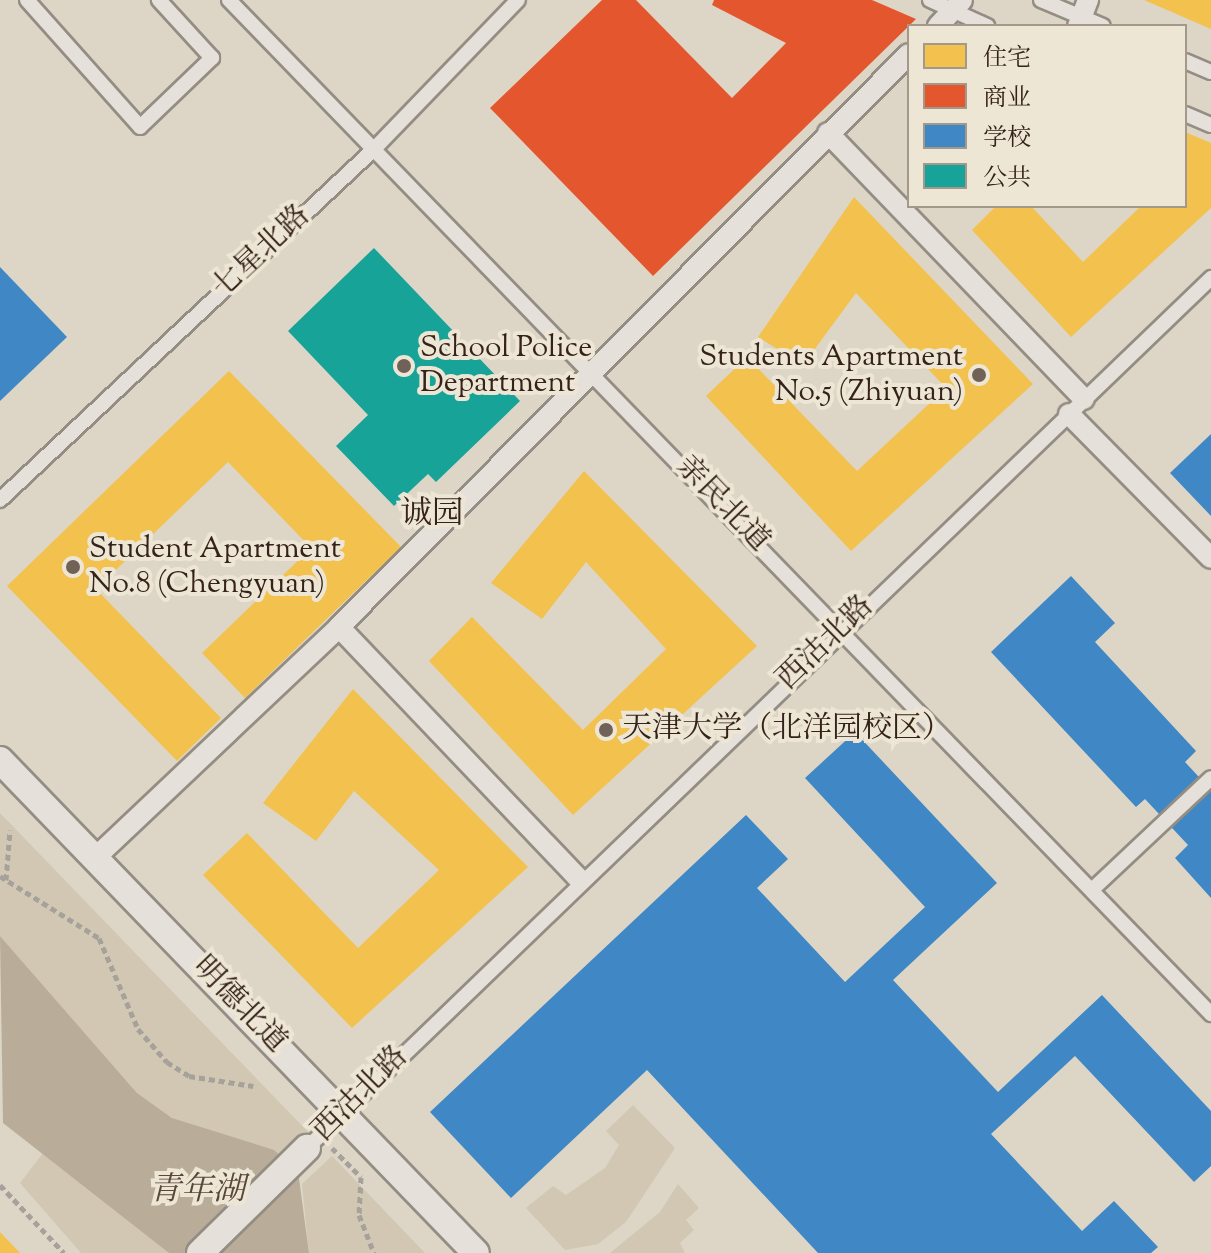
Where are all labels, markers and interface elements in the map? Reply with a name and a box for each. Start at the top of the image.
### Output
legend [907,24,1187,208]
text: 住宅 [983,42,1031,76]
text: 商业 [983,82,1031,116]
text: 学校 [983,122,1031,156]
text: 公共 [983,162,1031,196]
street label: 七星北路 [206,199,318,307]
place label: School Police Department [420,331,592,402]
place label: Students Apartment No.5 (Zhiyuan) [699,340,963,410]
marker: School Police Department [395,357,413,375]
marker: Students Apartment No.5 (Zhiyuan) [970,366,988,384]
street label: 亲民北道 [667,449,777,561]
district label: 诚园 [400,496,464,534]
place label: Student Apartment No.8 (Chengyuan) [89,532,341,602]
marker: Student Apartment No.8 (Chengyuan) [64,558,82,576]
street label: 西沽北路 [770,589,882,699]
place label: 天津大学（北洋园校区） [622,712,952,748]
marker: 天津大学（北洋园校区） [597,721,615,739]
street label: 明德北道 [184,950,294,1062]
street label: 西沽北路 [306,1040,416,1150]
water label: 青年湖 [149,1172,245,1210]

